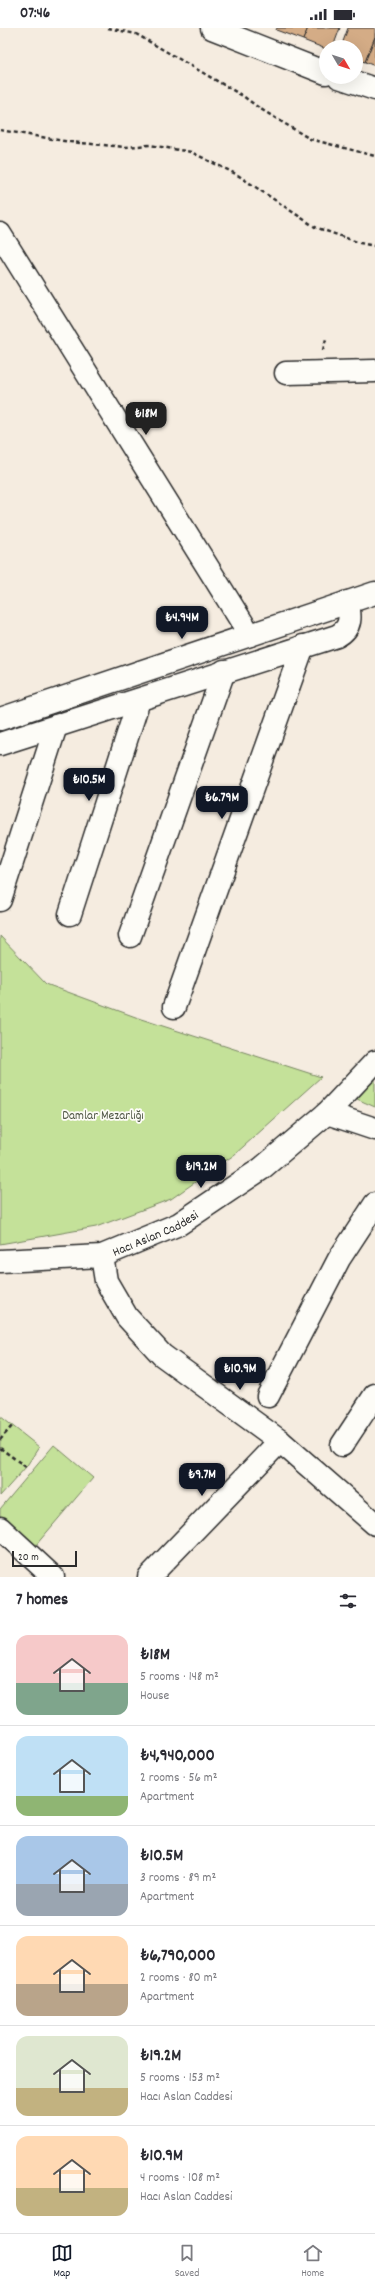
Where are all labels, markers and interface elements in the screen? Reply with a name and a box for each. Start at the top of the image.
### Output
text: 07:46 [20,3,50,25]
north arrow [319,40,363,84]
map controls [319,40,363,84]
pin: ₺18M [122,402,170,436]
text: ₺18M [135,405,157,424]
pin: ₺4.94M [149,606,215,640]
text: ₺4.94M [165,609,199,628]
pin: ₺10.5M [56,768,122,802]
text: ₺10.5M [73,771,105,790]
pin: ₺6.79M [189,786,255,820]
text: ₺6.79M [205,789,239,808]
park label: Damlar Mezarlığı [62,1107,144,1126]
pin: ₺19.2M [168,1155,234,1189]
text: ₺19.2M [185,1158,217,1177]
street label: Hacı Aslan Caddesi [110,1206,203,1263]
pin: ₺10.9M [207,1357,273,1391]
text: ₺10.9M [224,1360,256,1379]
pin: ₺9.7M [174,1463,230,1497]
text: ₺9.7M [188,1466,216,1485]
scale bar [12,1549,77,1568]
text: 20 m [18,1550,39,1566]
text: 7 homes [16,1589,68,1613]
icon: filters [337,1590,359,1612]
text: ₺18M [140,1644,170,1668]
icon: home [48,1651,96,1699]
text: 5 rooms · 148 m² [140,1668,219,1687]
text: House [140,1687,169,1706]
text: ₺4,940,000 [140,1745,215,1769]
icon: home [48,1752,96,1800]
text: 2 rooms · 56 m² [140,1769,217,1788]
text: Apartment [140,1788,194,1807]
text: ₺10.5M [140,1845,183,1869]
icon: home [48,1852,96,1900]
text: 3 rooms · 89 m² [140,1869,216,1888]
text: Apartment [140,1888,194,1907]
text: ₺6,790,000 [140,1945,216,1969]
icon: home [48,1952,96,2000]
text: 2 rooms · 80 m² [140,1969,217,1988]
text: Apartment [140,1988,194,2007]
text: ₺19.2M [140,2045,181,2069]
icon: home [48,2052,96,2100]
text: 5 rooms · 153 m² [140,2069,220,2088]
text: Hacı Aslan Caddesi [140,2088,232,2107]
text: ₺10.9M [140,2145,183,2169]
icon: home [48,2152,96,2200]
text: 4 rooms · 108 m² [140,2169,220,2188]
text: Hacı Aslan Caddesi [140,2188,232,2207]
tab: Map [51,2242,73,2282]
tab: Saved [175,2242,199,2282]
tab: Home [301,2242,324,2282]

